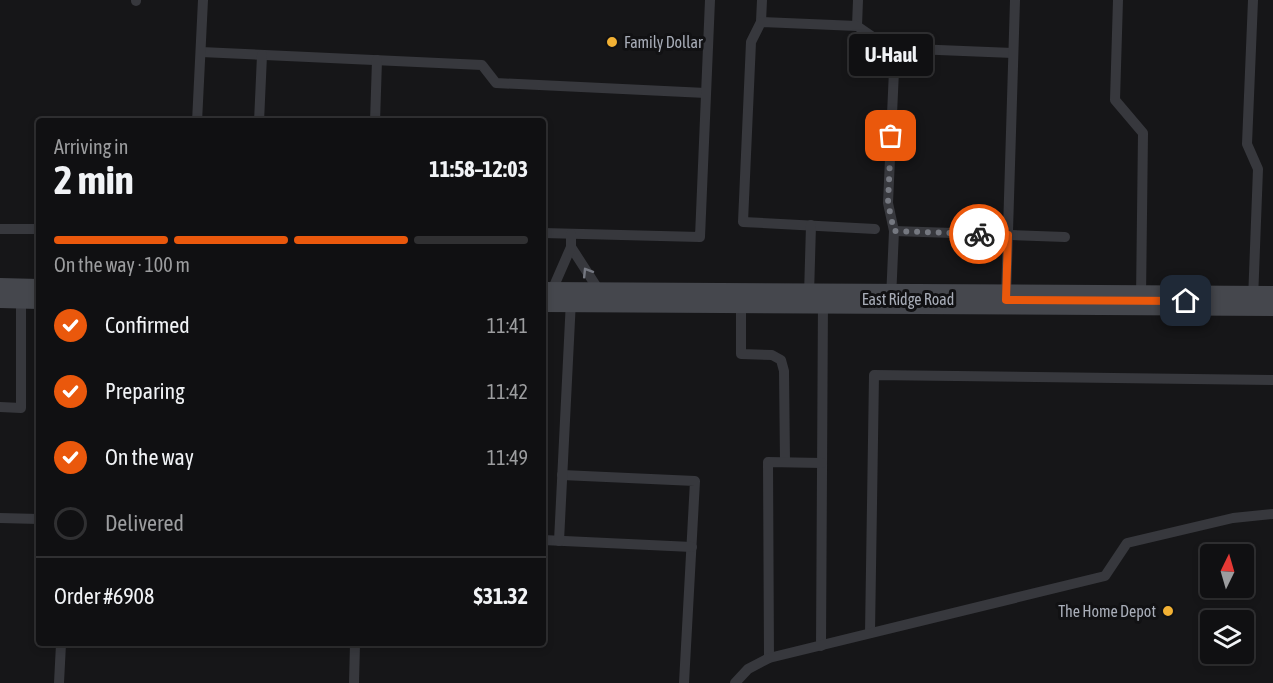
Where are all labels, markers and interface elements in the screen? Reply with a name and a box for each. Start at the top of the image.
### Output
place label: Family Dollar [624,33,703,52]
callout: U-Haul [849,34,933,76]
marker: Family Dollar [605,35,619,49]
text: U-Haul [865,43,917,66]
pin [865,110,916,161]
icon: bag [874,119,907,152]
text: Arriving in [54,135,128,158]
text: 11:58–12:03 [429,156,528,182]
text: 2 min [54,158,134,202]
courier [949,204,1009,264]
icon: bike [963,218,996,251]
text: On the way · 100 m [54,253,190,276]
one-way arrow [583,268,594,279]
pin [1160,275,1211,326]
icon: home [1169,284,1202,317]
street label: East Ridge Road [862,290,954,309]
icon: check [54,309,87,342]
text: Confirmed [105,312,190,338]
text: 11:41 [487,314,528,337]
icon: check [54,375,87,408]
text: Preparing [105,378,185,404]
text: 11:42 [487,380,528,403]
icon: check [54,441,87,474]
text: On the way [105,444,194,470]
text: 11:49 [487,446,528,469]
text: Delivered [105,510,184,536]
north arrow [1200,544,1254,598]
map controls [1200,544,1254,664]
text: Order #6908 [54,583,154,609]
text: $31.32 [473,583,528,609]
place label: The Home Depot [1058,602,1156,621]
marker: The Home Depot [1161,604,1175,618]
button: layers [1200,610,1254,664]

